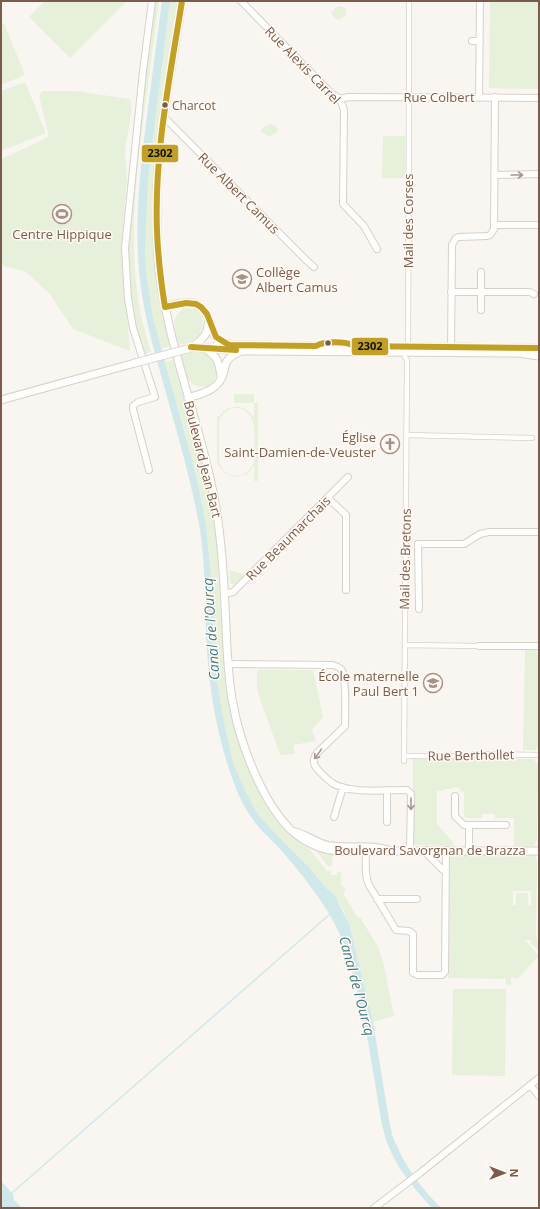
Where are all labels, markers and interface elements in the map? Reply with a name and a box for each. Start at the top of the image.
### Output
street label: Rue Alexis Carrel [261,22,345,108]
street label: Rue Colbert [403,88,475,106]
place label: Charcot [172,97,216,114]
marker: Charcot [160,100,170,110]
line badge: 2302 [141,144,179,163]
text: 2302 [147,145,173,160]
street label: Rue Albert Camus [194,148,284,238]
one-way arrow [510,171,523,179]
street label: Mail des Corses [399,174,417,268]
sports icon: Centre Hippique [51,203,73,225]
place label: Centre Hippique [12,225,112,243]
place label: Collège Albert Camus [256,263,338,296]
school or university icon: Collège Albert Camus [231,268,253,290]
line badge: 2302 [351,337,389,356]
unlabelled marker [323,338,333,348]
text: 2302 [357,338,383,353]
street label: Boulevard Jean Bart [180,399,226,520]
place label: Église Saint-Damien-de-Veuster [224,428,377,461]
church icon: Église Saint-Damien-de-Veuster [379,433,401,455]
street label: Rue Beaumarchais [242,492,334,584]
street label: Mail des Bretons [395,508,415,610]
water label: Canal de l'Ourcq [197,577,224,681]
place label: École maternelle Paul Bert 1 [318,667,419,700]
school or university icon: École maternelle Paul Bert 1 [422,672,444,694]
street label: Rue Berthollet [428,745,515,765]
one-way arrow [314,748,322,759]
one-way arrow [407,797,415,810]
street label: Boulevard Savorgnan de Brazza [334,841,526,859]
water label: Canal de l'Ourcq [335,934,380,1038]
north arrow [484,1153,524,1193]
text: N [507,1169,522,1177]

